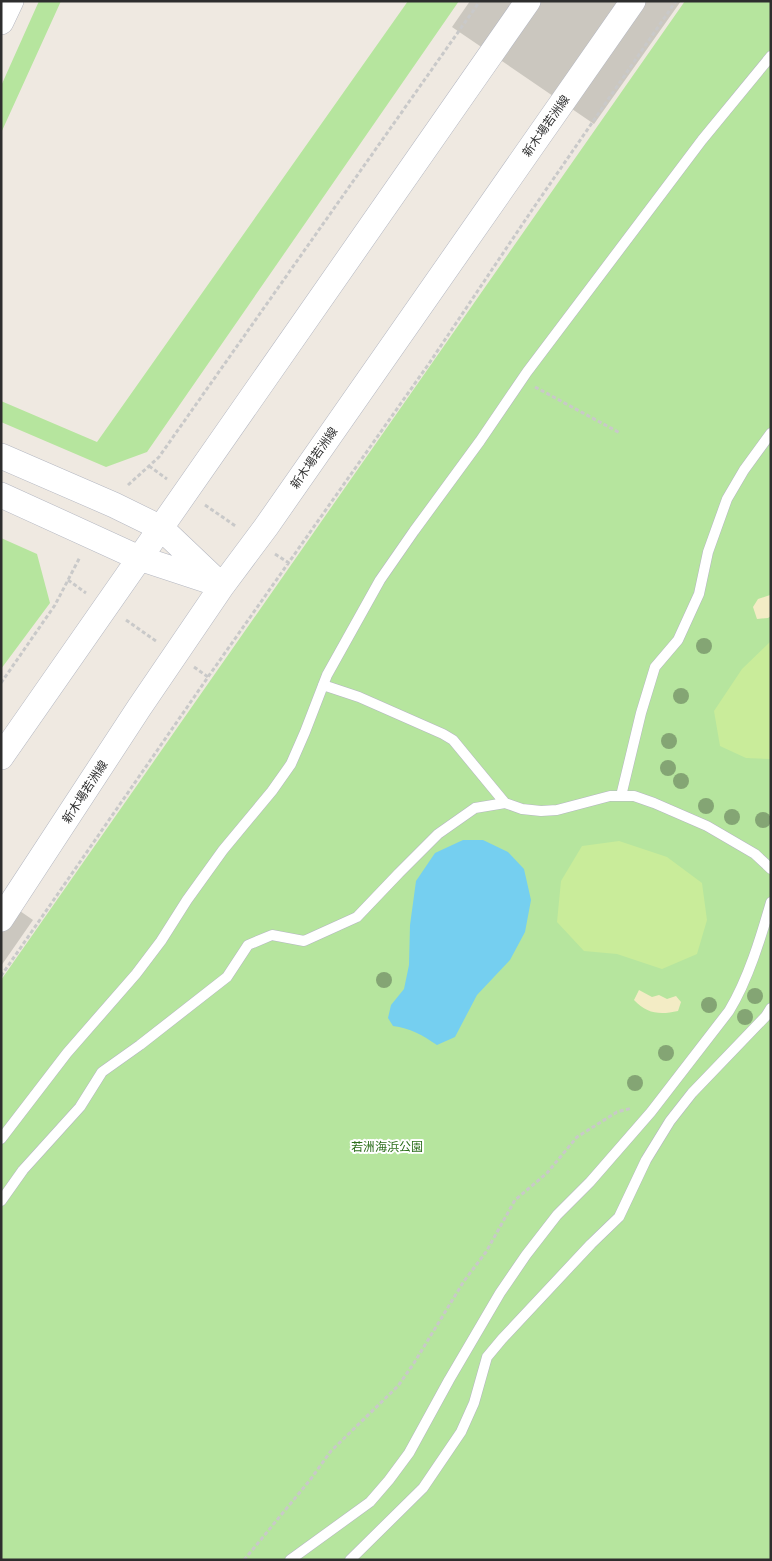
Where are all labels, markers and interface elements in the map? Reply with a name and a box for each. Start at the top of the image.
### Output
street label: 新木場若洲線 [520,92,572,160]
street label: 新木場若洲線 [288,424,340,492]
street label: 新木場若洲線 [60,758,110,826]
park label: 若洲海浜公園 [351,1140,423,1154]

